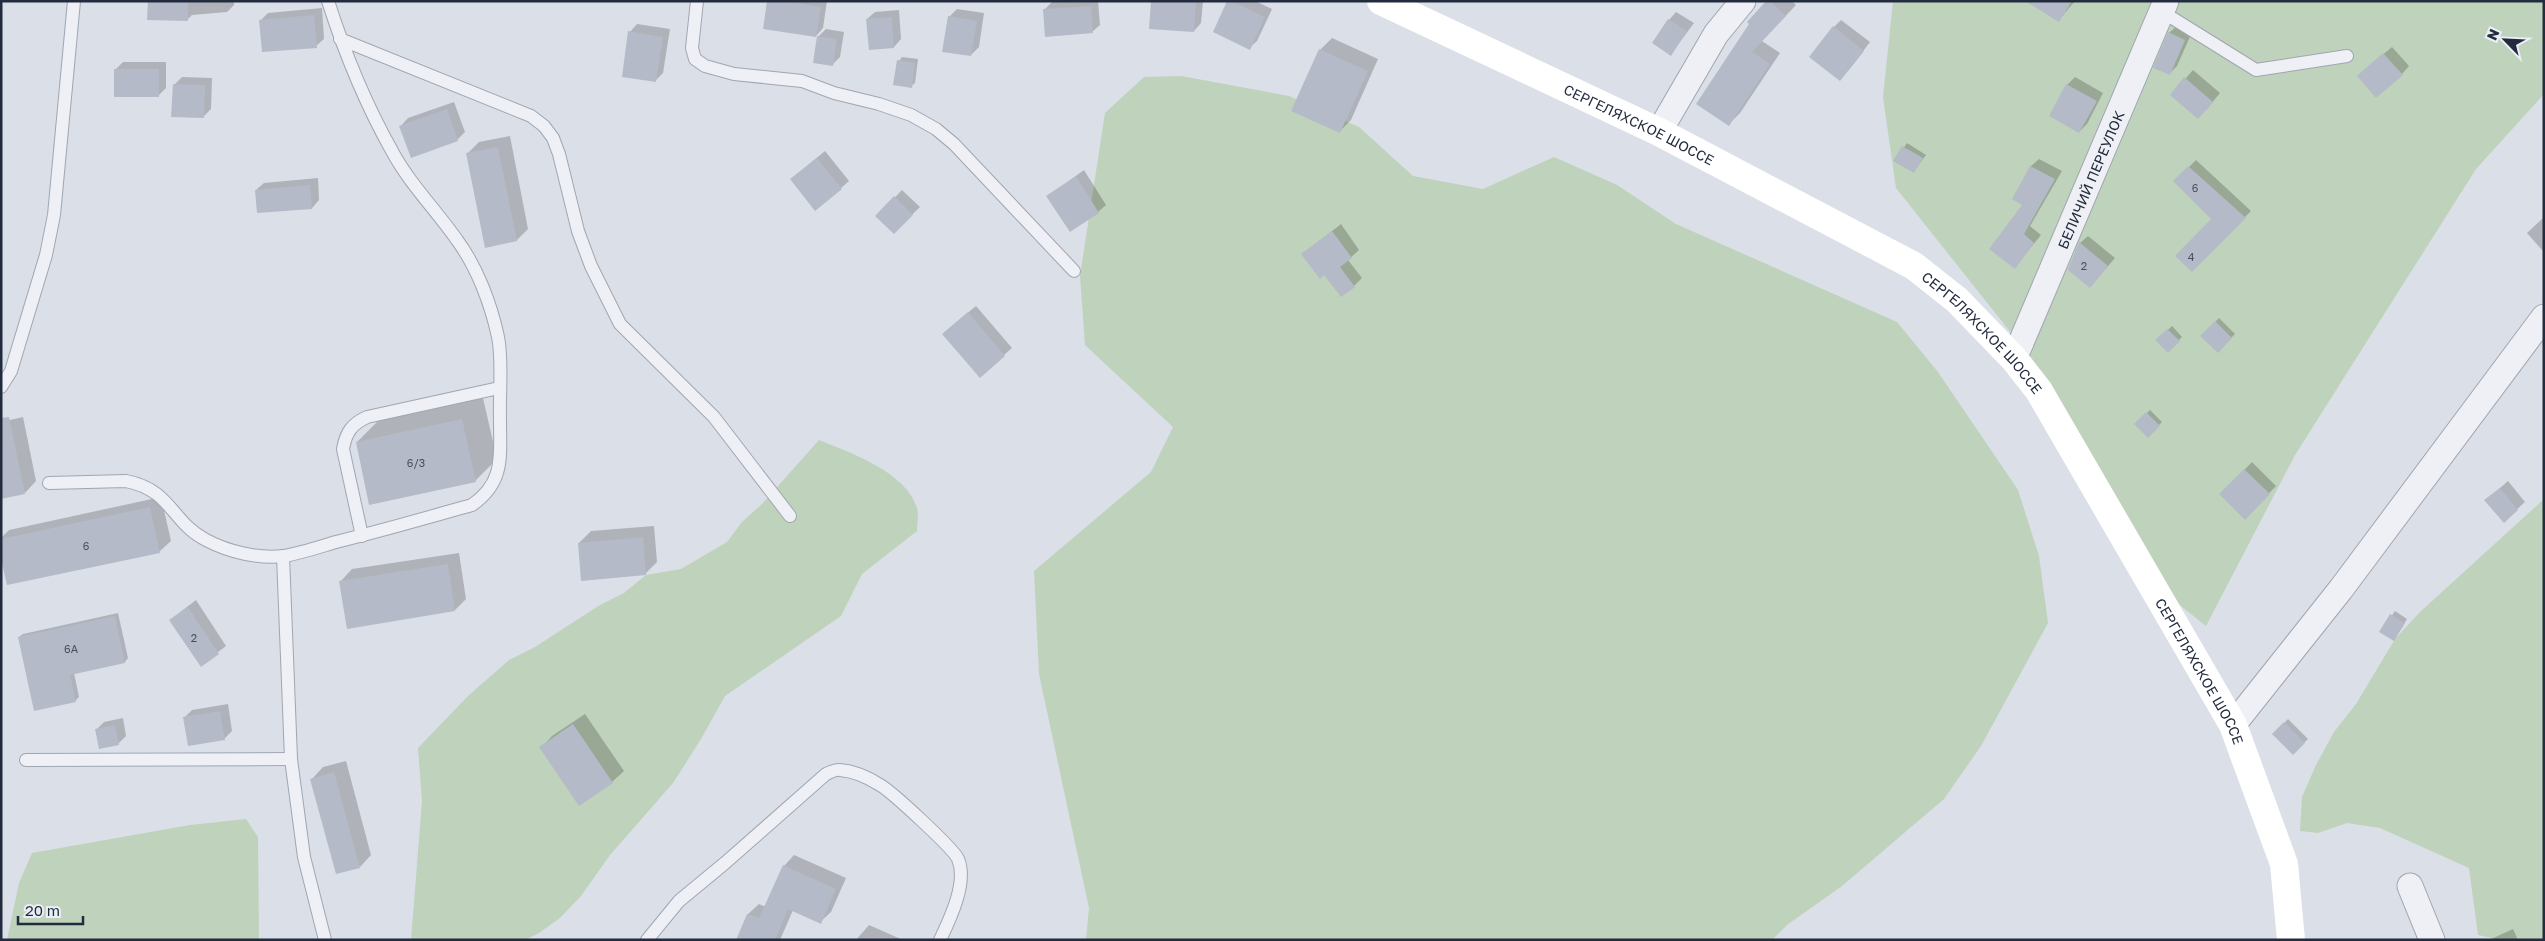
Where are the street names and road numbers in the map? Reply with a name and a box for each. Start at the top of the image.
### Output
street label: СЕРГЕЛЯХСКОЕ ШОССЕ [1561,80,1717,168]
street label: БЕЛИЧИЙ ПЕРЕУЛОК [2053,108,2127,251]
street label: СЕРГЕЛЯХСКОЕ ШОССЕ [1919,267,2046,397]
street label: СЕРГЕЛЯХСКОЕ ШОССЕ [2152,595,2248,746]

